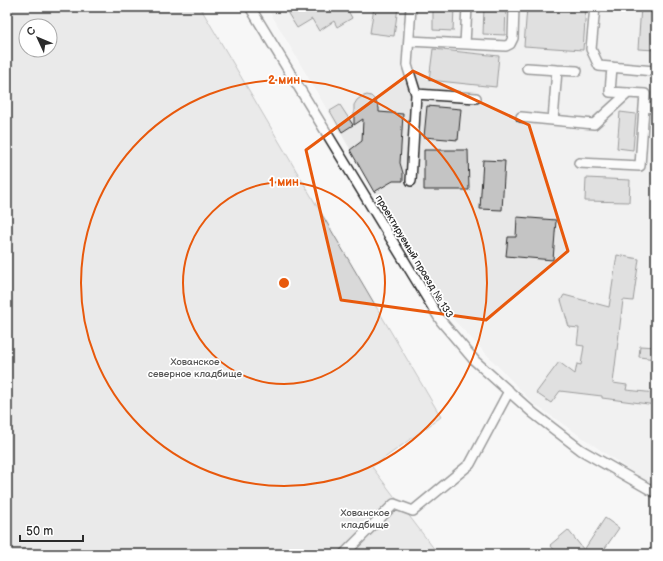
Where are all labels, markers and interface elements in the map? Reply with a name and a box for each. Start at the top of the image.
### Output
north arrow [18,18,58,58]
text: С [24,24,39,39]
text: 2 мин [268,73,300,88]
text: 1 мин [269,175,299,190]
street label: проектируемый проезд № 133 [373,193,456,320]
centre of rings [277,276,291,290]
park label: Хованское северное кладбище [148,356,242,380]
park label: Хованское кладбище [341,507,390,531]
scale bar [20,517,83,543]
text: 50 m [26,524,53,539]

